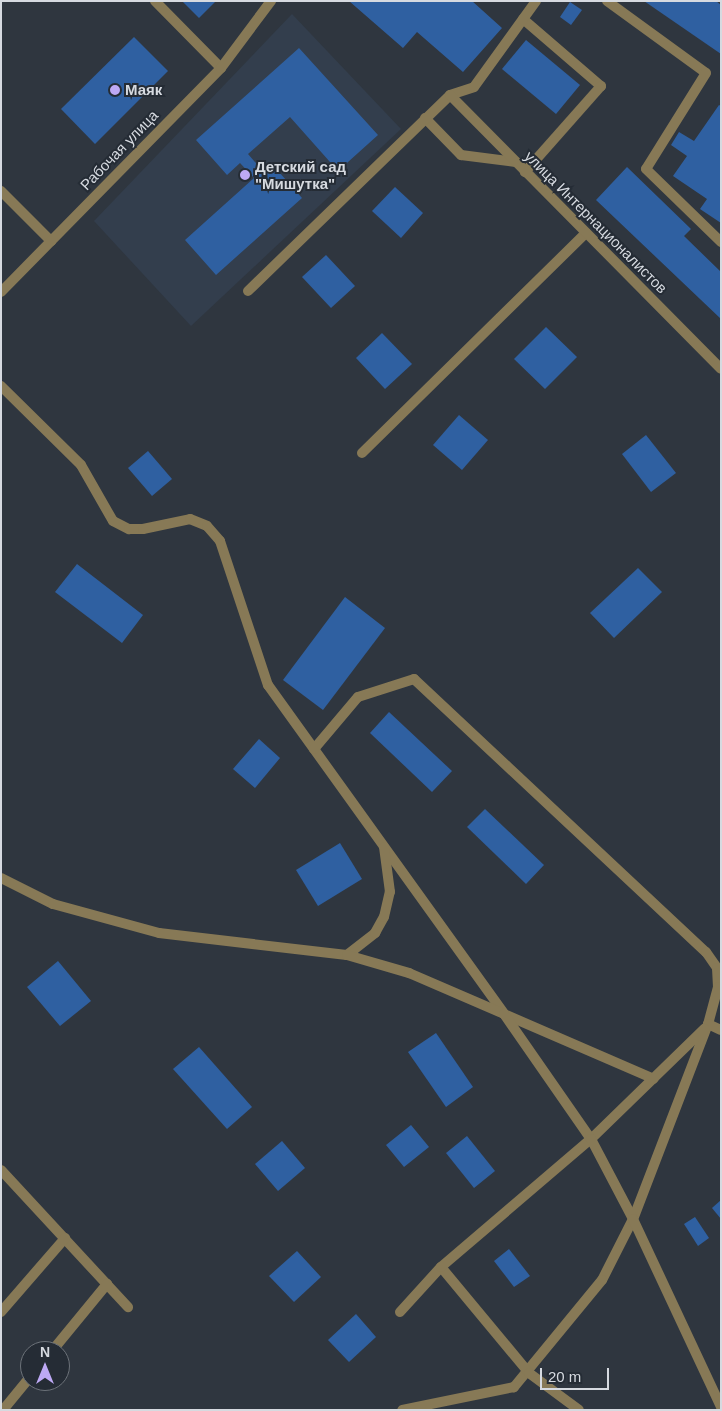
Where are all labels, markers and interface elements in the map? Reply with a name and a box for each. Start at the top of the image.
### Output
place label: Маяк [125,81,162,99]
marker: Маяк [109,84,121,96]
street label: Рабочая улица [76,106,162,194]
street label: улица Интернационалистов [521,147,671,297]
place label: Детский сад "Мишутка" [255,157,346,192]
marker: Детский сад "Мишутка" [239,169,251,181]
north arrow [20,1341,70,1391]
text: N [40,1344,50,1360]
scale bar [542,1358,611,1390]
text: 20 m [548,1368,581,1385]

